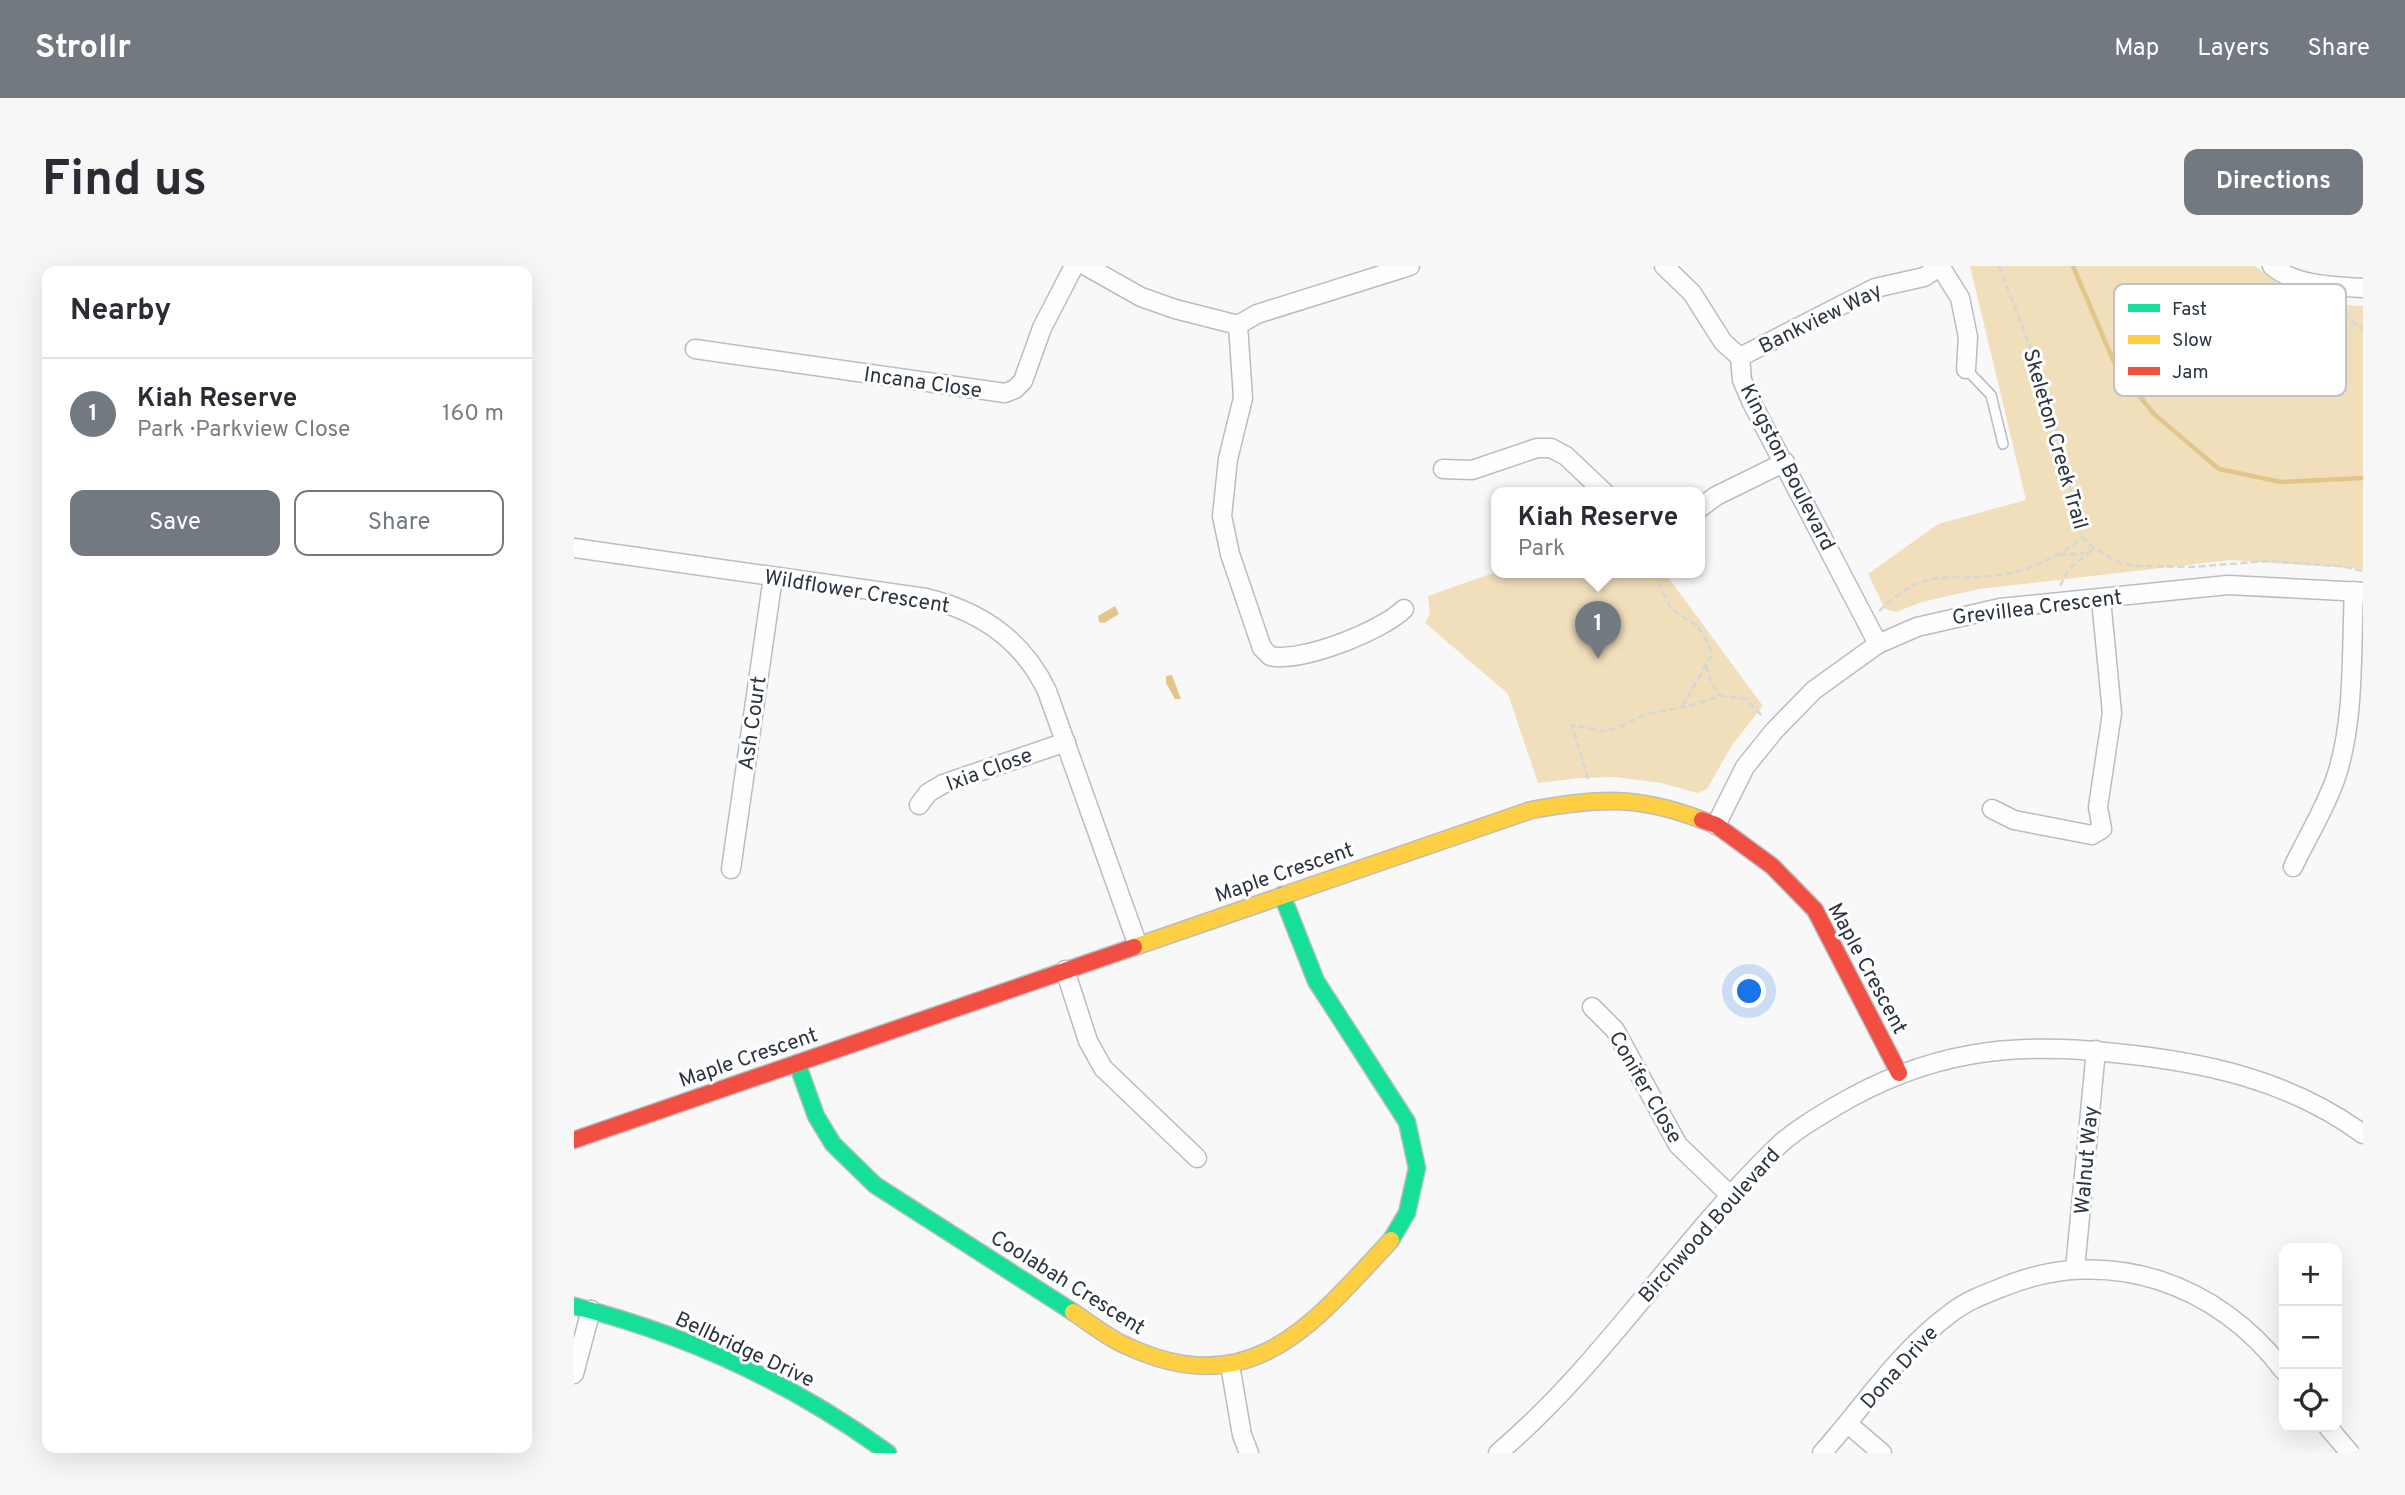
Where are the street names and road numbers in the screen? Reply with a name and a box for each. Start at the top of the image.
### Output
street label: Bankview Way [1755,278,1887,361]
street label: Skeleton Creek Trail [2016,346,2093,533]
street label: Incana Close [862,362,984,405]
street label: Kingston Boulevard [1733,380,1840,556]
street label: Wildflower Crescent [762,564,951,620]
street label: Grevillea Crescent [1951,585,2124,632]
street label: Ash Court [734,675,773,772]
street label: Ixia Close [943,742,1036,798]
street label: Maple Crescent [1212,837,1357,910]
street label: Maple Crescent [1821,898,1913,1039]
street label: Maple Crescent [676,1022,821,1095]
street label: Conifer Close [1602,1027,1688,1149]
street label: Walnut Way [2069,1105,2106,1216]
street label: Birchwood Boulevard [1633,1143,1787,1309]
street label: Coolabah Crescent [985,1225,1150,1342]
street label: Bellbridge Drive [670,1306,818,1394]
street label: Dona Drive [1855,1321,1945,1415]

